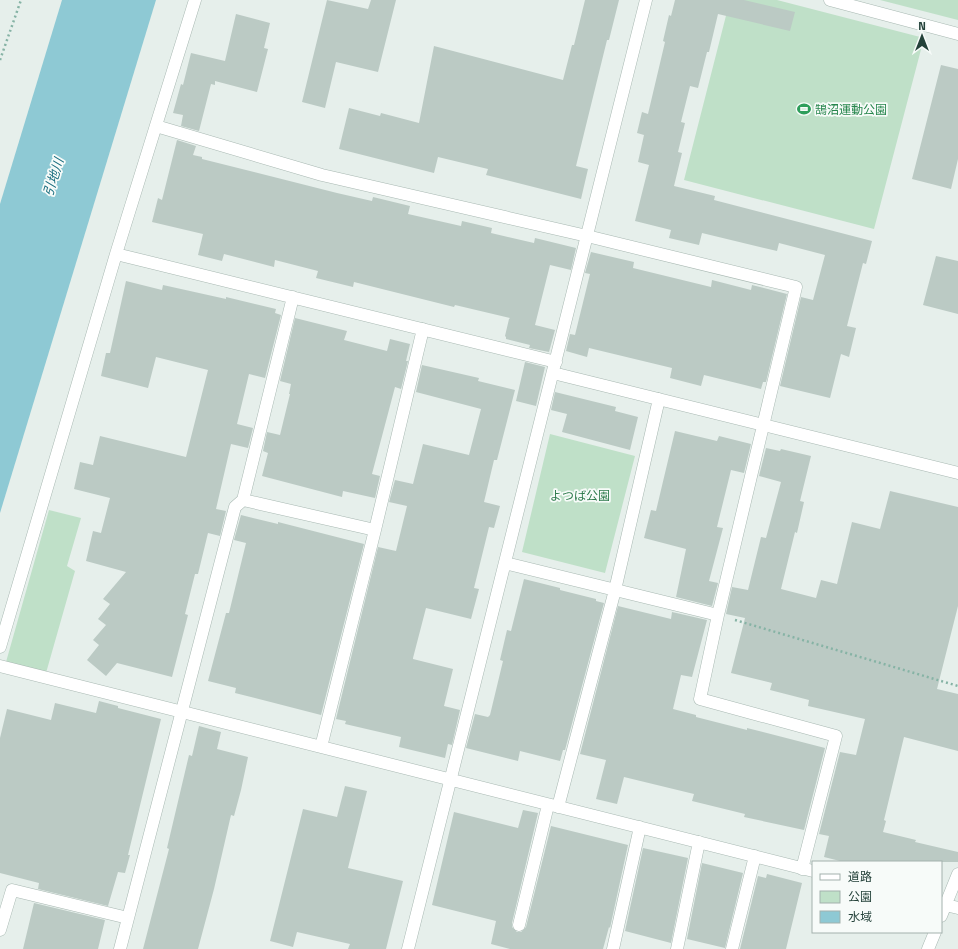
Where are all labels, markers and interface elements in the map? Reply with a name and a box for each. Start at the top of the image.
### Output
north arrow [902,16,942,56]
text: N [918,18,926,34]
place label: 鵠沼運動公園 [815,100,887,119]
sports icon: 鵠沼運動公園 [796,101,812,117]
water label: 引地川 [38,154,69,199]
park label: よつば公園 [550,486,610,505]
legend [812,861,942,933]
text: 道路 [848,867,872,886]
text: 公園 [848,887,872,906]
text: 水域 [848,907,872,926]

